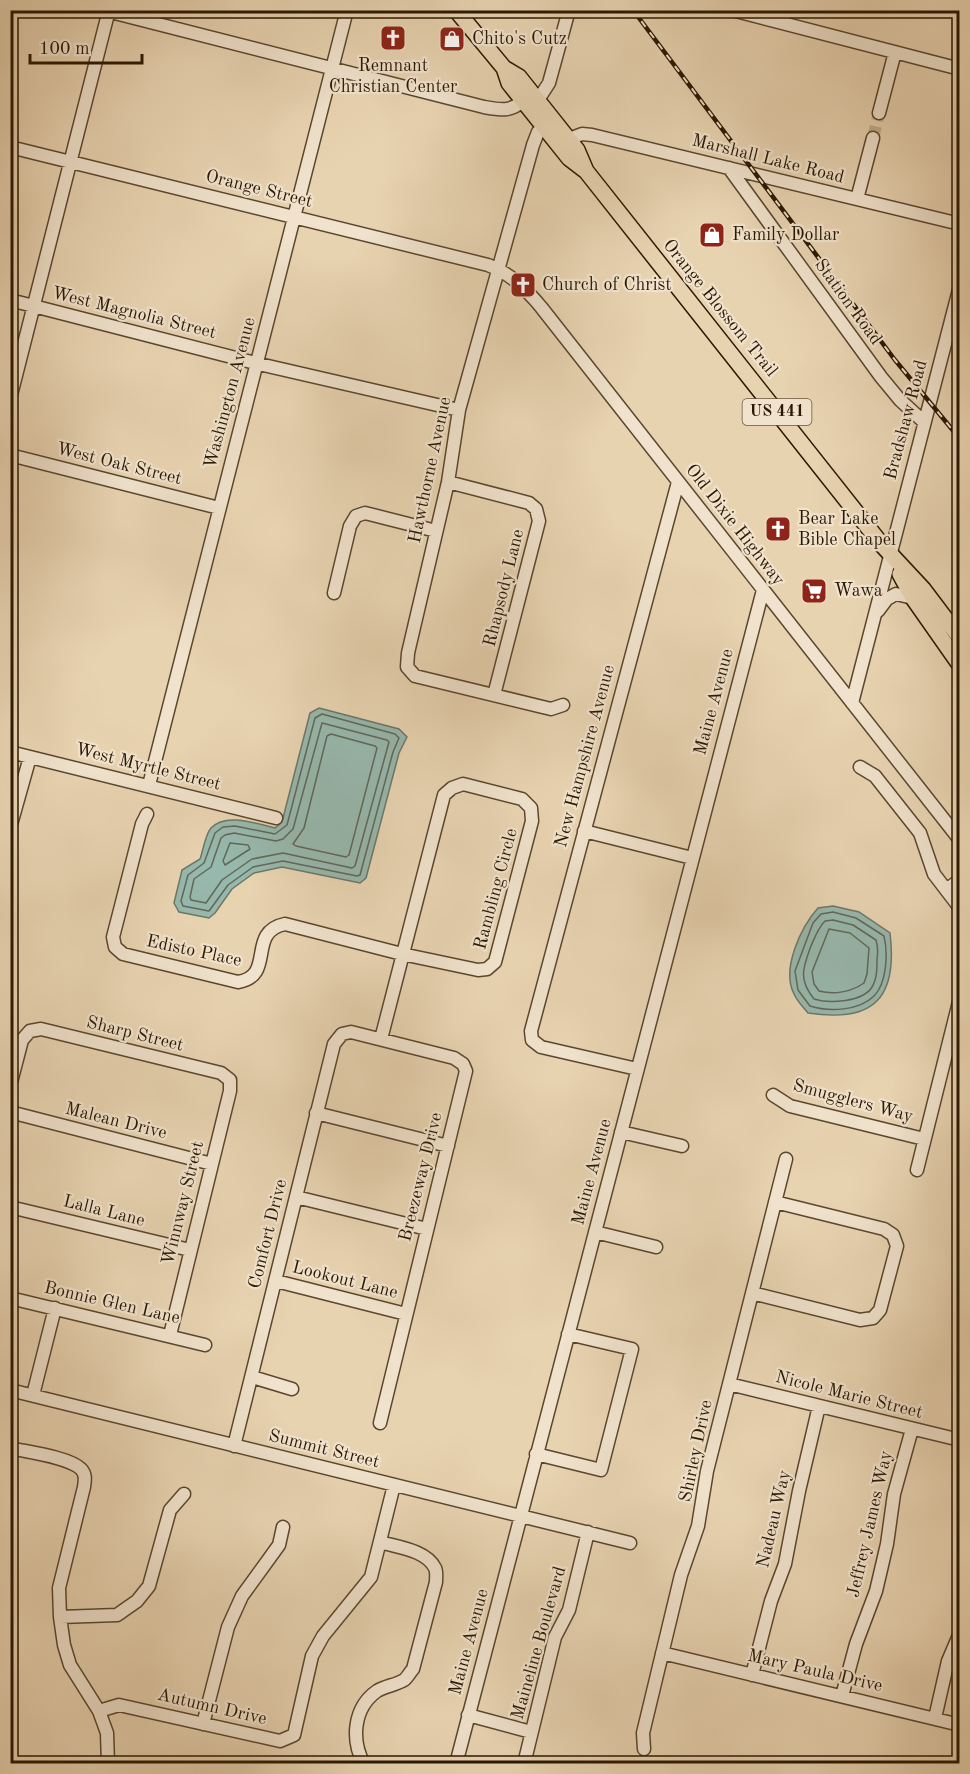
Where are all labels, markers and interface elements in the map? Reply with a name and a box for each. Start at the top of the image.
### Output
church icon: Remnant Christian Center [378,23,408,53]
shop icon: Chito's Cutz [437,24,467,54]
scale bar [30,27,142,65]
place label: Chito's Cutz [472,30,567,48]
text: 100 m [39,40,90,58]
place label: Remnant Christian Center [329,57,458,96]
street label: Marshall Lake Road [690,131,846,187]
street label: Orange Street [204,167,314,211]
shop icon: Family Dollar [697,220,727,250]
place label: Family Dollar [732,226,840,244]
street label: Orange Blossom Trail [659,236,781,380]
street label: Station Road [811,256,885,348]
church icon: Church of Christ [508,270,538,300]
place label: Church of Christ [542,276,672,294]
street label: West Magnolia Street [50,284,218,342]
street label: Washington Avenue [201,315,259,471]
street label: Bradshaw Road [881,358,931,482]
street label: Hawthorne Avenue [406,395,454,545]
road number: US 441 [742,399,812,425]
street label: West Oak Street [54,440,184,488]
street label: Old Dixie Highway [682,461,788,589]
place label: Bear Lake Bible Chapel [798,510,896,549]
church icon: Bear Lake Bible Chapel [763,514,793,544]
street label: Rhapsody Lane [481,527,527,649]
supermarket icon: Wawa [799,576,829,606]
place label: Wawa [834,582,883,600]
street label: Maine Avenue [691,647,737,757]
street label: New Hampshire Avenue [552,663,618,849]
street label: West Myrtle Street [73,740,223,794]
street label: Rambling Circle [471,826,521,952]
street label: Edisto Place [145,932,243,970]
street label: Sharp Street [85,1013,185,1055]
street label: Smugglers Way [791,1076,916,1126]
street label: Malean Drive [63,1100,169,1142]
street label: Breezeway Drive [396,1111,446,1243]
street label: Maine Avenue [569,1117,615,1227]
street label: Winnway Street [159,1139,207,1267]
street label: Comfort Drive [246,1177,290,1291]
street label: Lalla Lane [61,1192,147,1230]
street label: Lookout Lane [290,1258,400,1302]
street label: Bonnie Glen Lane [42,1279,182,1327]
street label: Nicole Marie Street [774,1368,924,1422]
street label: Shirley Drive [676,1398,716,1504]
street label: Summit Street [267,1427,381,1471]
street label: Jeffrey James Way [844,1448,896,1599]
street label: Nadeau Way [754,1468,794,1570]
street label: Maineline Boulevard [509,1564,569,1722]
street label: Maine Avenue [446,1587,492,1697]
street label: Mary Paula Drive [746,1647,884,1695]
street label: Autumn Drive [156,1686,268,1728]

